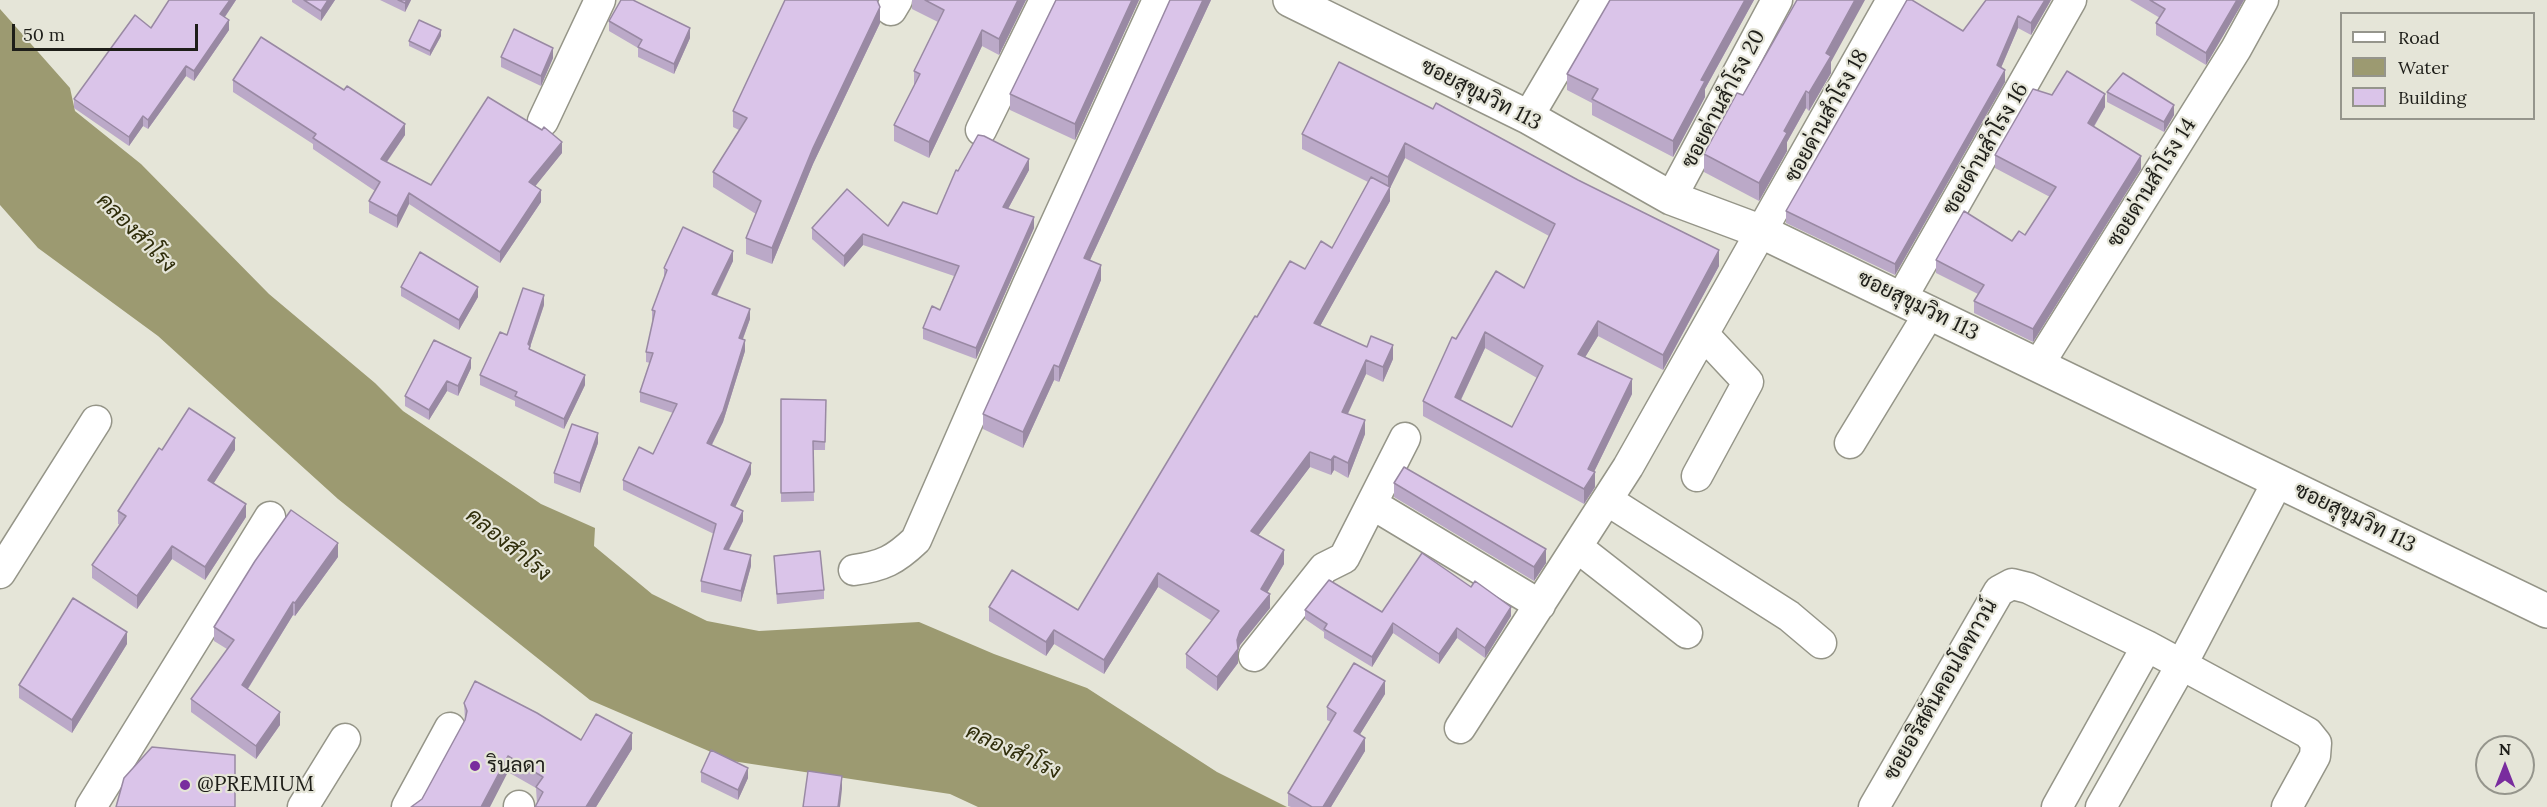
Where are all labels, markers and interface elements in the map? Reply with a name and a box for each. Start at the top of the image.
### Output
scale bar [15,12,201,50]
legend [2340,12,2535,120]
text: 50 m [23,23,65,46]
street label: ซอยด่านสำโรง 20 [1677,25,1771,173]
text: Road [2398,26,2440,49]
street label: ซอยด่านสำโรง 18 [1780,45,1874,187]
street label: ซอยสุขุมวิท 113 [1417,54,1545,136]
text: Water [2398,56,2449,79]
street label: ซอยด่านสำโรง 16 [1938,78,2034,220]
text: Building [2398,86,2466,109]
street label: ซอยด่านสำโรง 14 [2102,114,2202,252]
water label: คลองสำโรง [91,188,181,278]
street label: ซอยสุขุมวิท 113 [1853,266,1983,346]
street label: ซอยสุขุมวิท 113 [2290,478,2420,558]
water label: คลองสำโรง [460,503,556,587]
street label: ซอยอริสตันคอนโดทาวน์ [1879,595,2003,785]
water label: คลองสำโรง [962,719,1064,785]
north arrow [2475,735,2535,795]
text: N [2499,739,2511,759]
place label: รินลดา [487,753,545,779]
marker: รินลดา [468,759,482,773]
place label: @PREMIUM [197,772,314,798]
marker: @PREMIUM [178,778,192,792]

